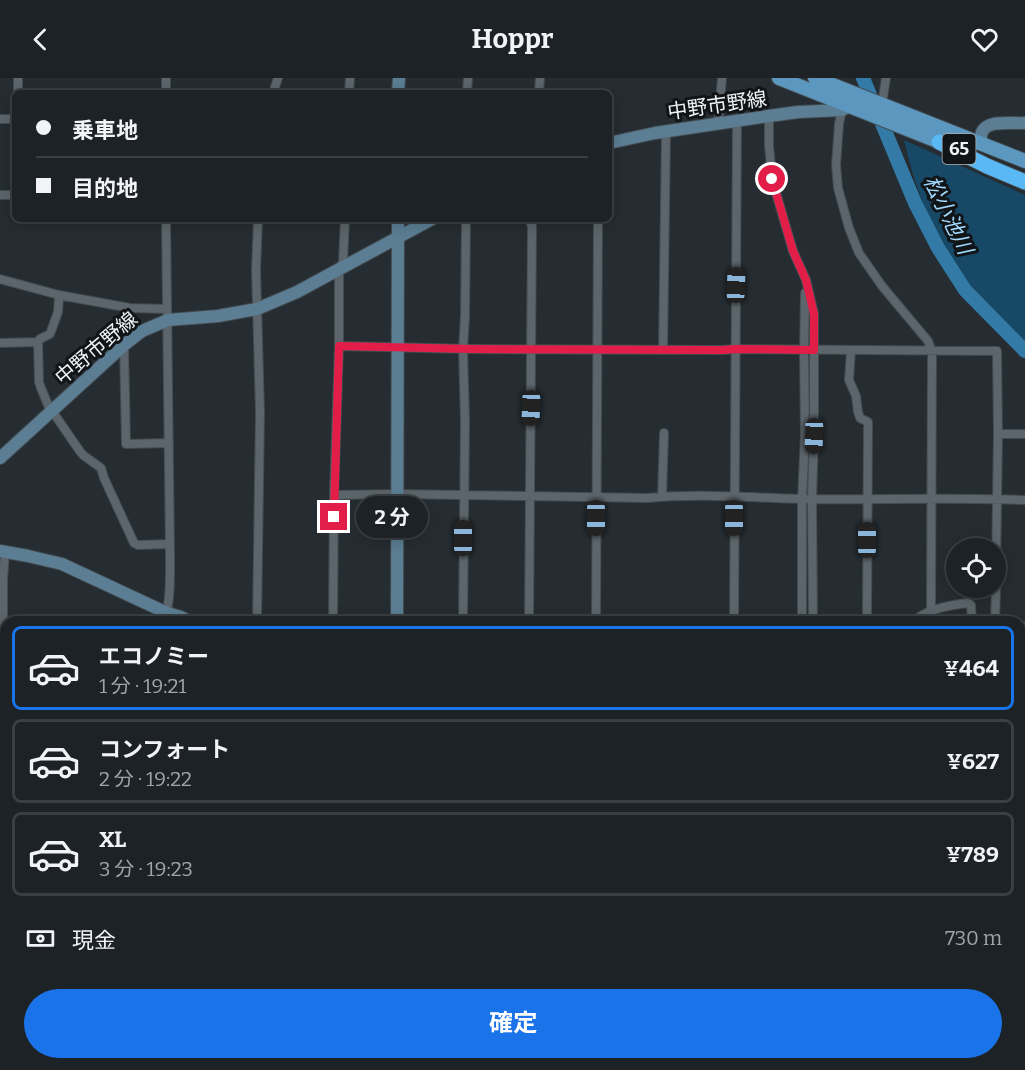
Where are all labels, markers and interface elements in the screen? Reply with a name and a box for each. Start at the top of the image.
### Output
icon: back [24,23,57,56]
text: Hoppr [471,23,554,55]
icon: heart [968,23,1001,56]
street label: 中野市野線 [666,86,768,124]
text: 乗車地 [72,117,138,144]
road number: 65 [942,134,976,164]
route start [758,165,785,192]
water label: 松小池川 [918,172,979,260]
text: 目的地 [72,175,138,202]
car [726,267,746,303]
street label: 中野市野線 [50,307,142,389]
car [521,390,541,426]
car [804,418,824,454]
callout: 2 分 [355,496,427,538]
car [587,500,605,536]
car [725,500,743,536]
route end [320,503,347,530]
text: 2 分 [375,505,409,529]
car [454,520,472,556]
car [858,522,876,558]
map controls [946,538,1006,598]
button: locate [946,538,1006,598]
icon: car [27,641,81,695]
text: エコノミー [99,643,209,670]
text: ¥464 [944,655,999,682]
text: 1 分 · 19:21 [99,674,186,698]
icon: car [27,734,81,788]
text: コンフォート [99,736,230,763]
text: ¥627 [947,748,999,775]
text: 2 分 · 19:22 [99,767,192,791]
text: XL [99,826,126,853]
icon: car [27,827,81,881]
text: ¥789 [946,841,999,868]
text: 3 分 · 19:23 [99,857,193,881]
icon: cash [24,922,57,955]
text: 730 m [945,926,1002,950]
text: 現金 [72,927,116,954]
button: 確定 [24,989,1002,1058]

